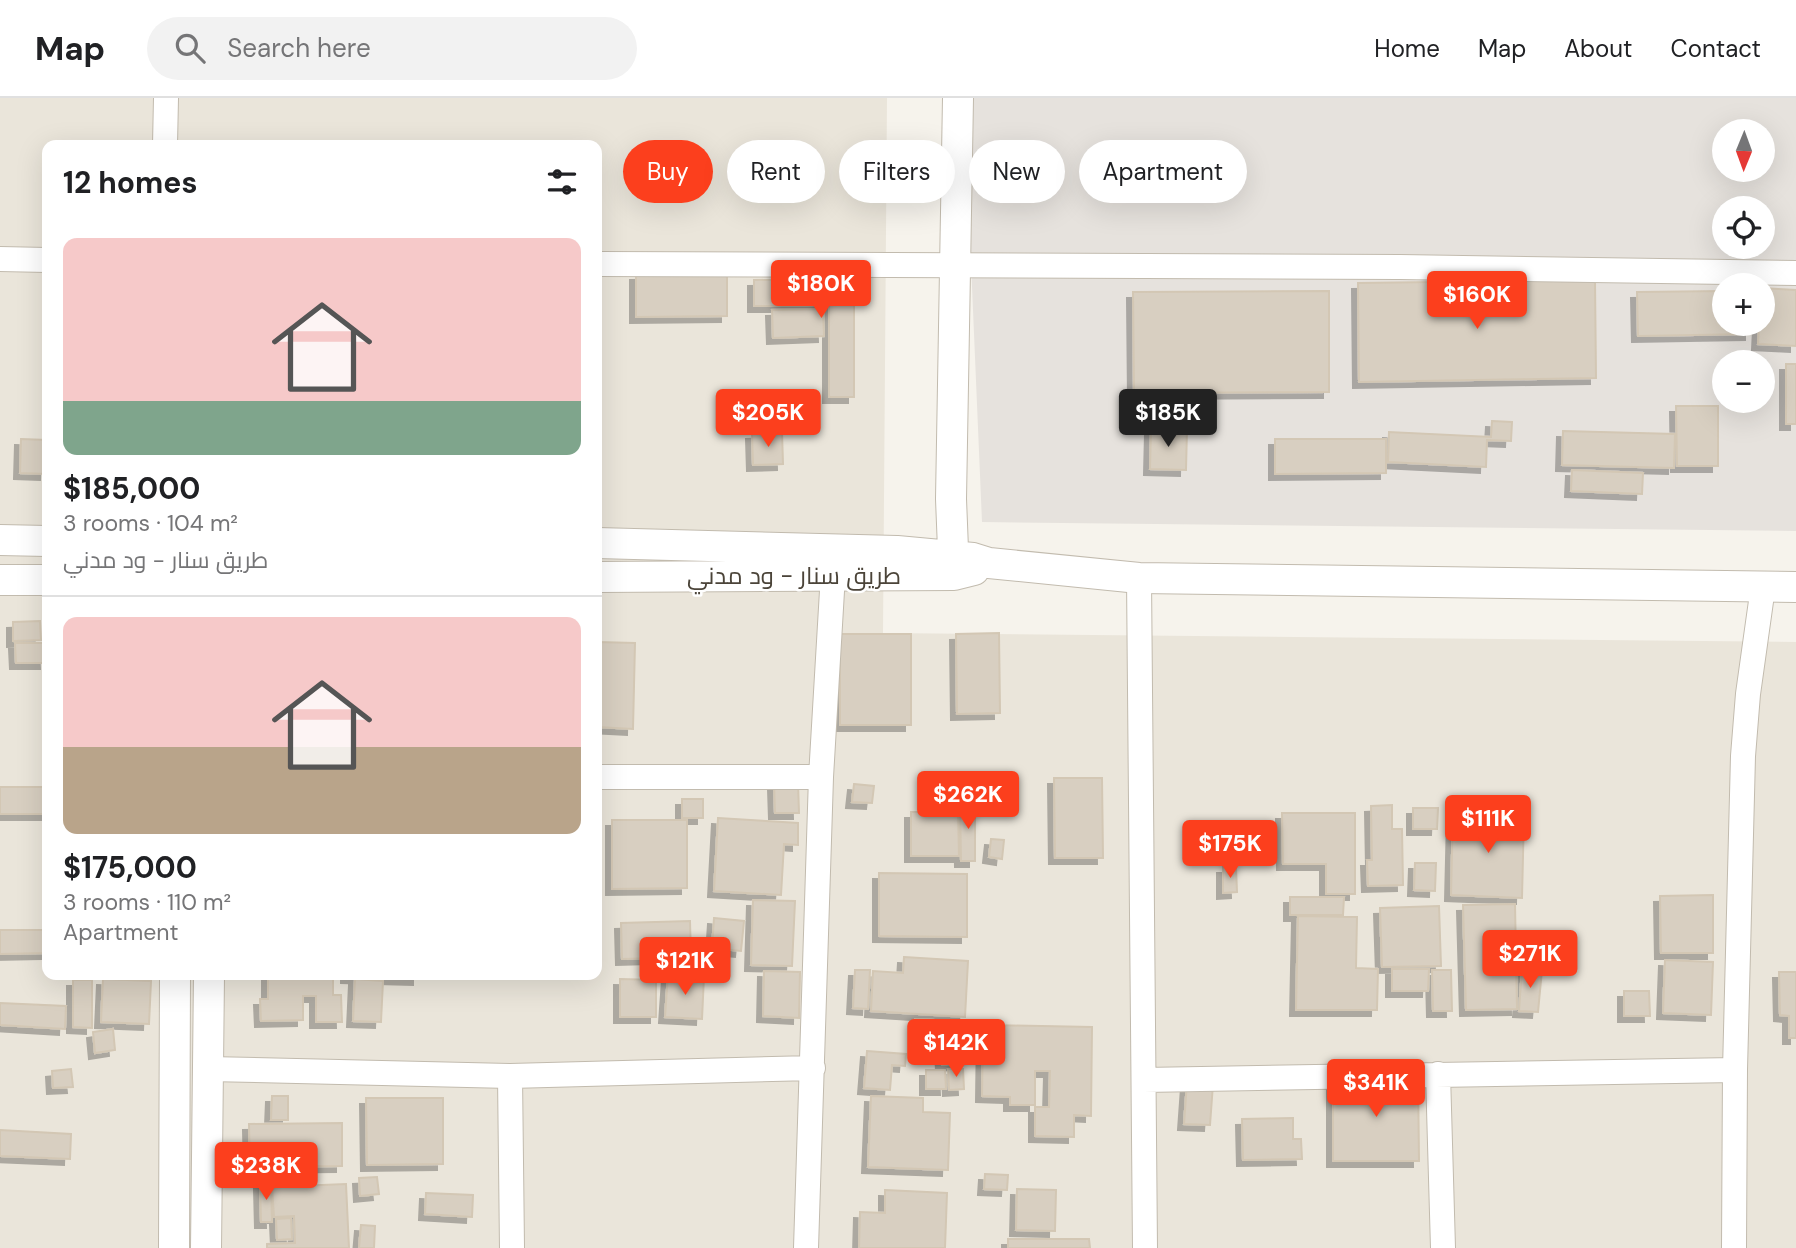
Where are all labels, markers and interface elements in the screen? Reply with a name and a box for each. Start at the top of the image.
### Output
search box [147,17,637,80]
text: Map [35,27,105,70]
icon: search [171,29,209,67]
text: Search here [227,31,371,65]
text: Home [1374,33,1440,64]
text: Map [1478,33,1526,64]
text: About [1564,33,1633,64]
text: Contact [1671,33,1761,64]
north arrow [1712,119,1774,182]
map controls [1712,119,1775,413]
chip: Buy [623,140,713,203]
chip: Rent [727,140,825,203]
chip: Filters [839,140,955,203]
chip: New [969,140,1065,203]
chip: Apartment [1079,140,1247,203]
text: 12 homes [63,163,197,202]
icon: filters [543,163,581,201]
button: locate [1712,196,1775,259]
pin: $180K [772,260,870,320]
text: $180K [787,268,855,298]
pin: $160K [1428,272,1526,331]
button: + [1712,273,1775,336]
text: $160K [1443,279,1511,309]
icon: home [259,284,385,410]
button: − [1712,350,1775,413]
pin: $205K [719,390,817,449]
pin: $185K [1119,390,1217,449]
text: $205K [732,397,804,427]
text: $185K [1135,397,1201,427]
text: $185,000 [63,469,200,508]
text: 3 rooms · 104 m² [63,508,238,538]
text: طريق سنار - ود مدني [63,545,268,575]
street label: طريق سنار - ود مدني [687,560,901,595]
icon: home [259,662,385,788]
pin: $262K [919,772,1017,831]
text: $262K [933,779,1003,809]
pin: $111K [1439,796,1537,855]
text: $111K [1461,803,1515,833]
pin: $175K [1181,820,1279,880]
text: $175K [1198,828,1262,858]
text: $175,000 [63,848,197,887]
text: 3 rooms · 110 m² [63,887,231,917]
text: Apartment [63,917,178,947]
pin: $271K [1481,930,1579,990]
pin: $121K [636,937,734,997]
text: $271K [1498,938,1562,968]
text: $121K [656,945,714,975]
pin: $142K [907,1020,1005,1079]
text: $142K [923,1027,989,1057]
pin: $341K [1327,1060,1425,1119]
text: $341K [1343,1067,1409,1097]
pin: $238K [217,1142,315,1202]
text: $238K [231,1150,301,1180]

